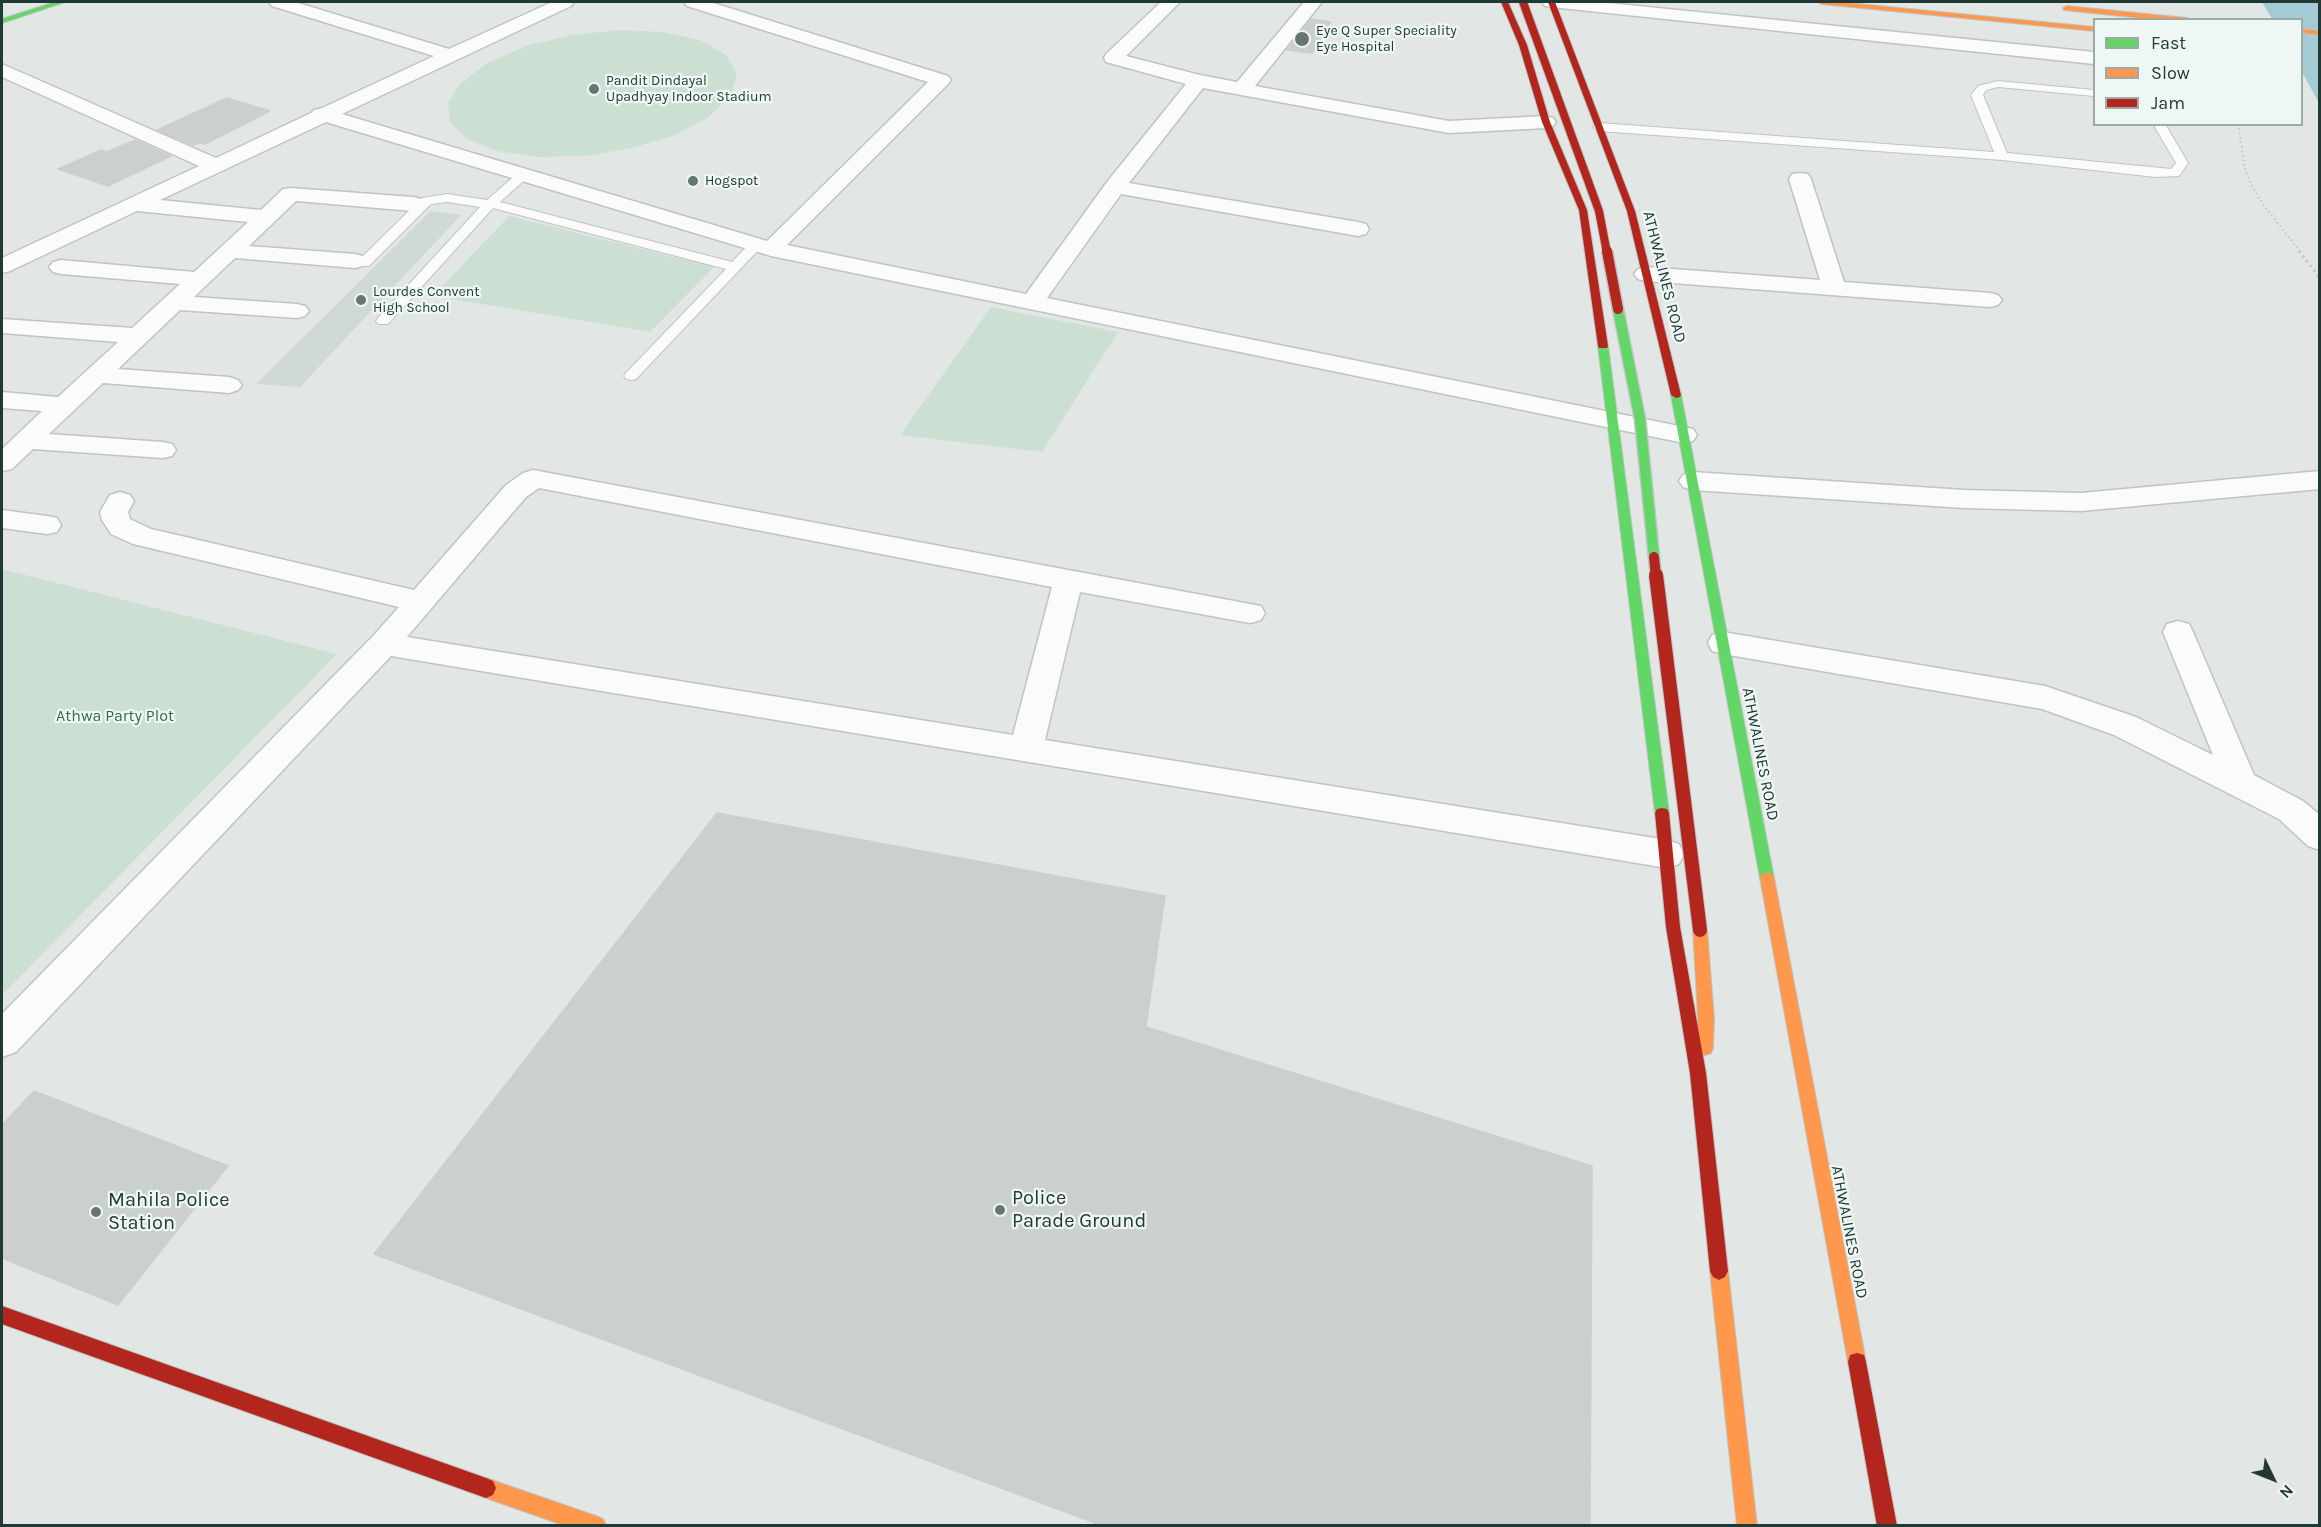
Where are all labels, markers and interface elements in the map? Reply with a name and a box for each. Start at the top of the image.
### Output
legend [2093,18,2303,126]
place label: Eye Q Super Speciality Eye Hospital [1316,23,1457,56]
marker: Eye Q Super Speciality Eye Hospital [1293,30,1311,48]
text: Fast [2151,32,2186,54]
text: Slow [2151,62,2190,84]
place label: Pandit Dindayal Upadhyay Indoor Stadium [606,73,772,106]
marker: Pandit Dindayal Upadhyay Indoor Stadium [587,82,601,96]
text: Jam [2151,92,2185,114]
place label: Hogspot [705,173,758,189]
marker: Hogspot [686,174,700,188]
street label: ATHWALINES ROAD [1638,209,1690,345]
place label: Lourdes Convent High School [373,284,480,316]
marker: Lourdes Convent High School [354,293,368,307]
street label: ATHWALINES ROAD [1738,686,1782,822]
park label: Athwa Party Plot [56,706,174,726]
street label: ATHWALINES ROAD [1827,1164,1871,1300]
place label: Police Parade Ground [1012,1186,1146,1233]
place label: Mahila Police Station [108,1188,229,1235]
marker: Police Parade Ground [993,1203,1007,1217]
marker: Mahila Police Station [89,1205,103,1219]
north arrow [2243,1449,2303,1509]
text: N [2276,1481,2297,1502]

